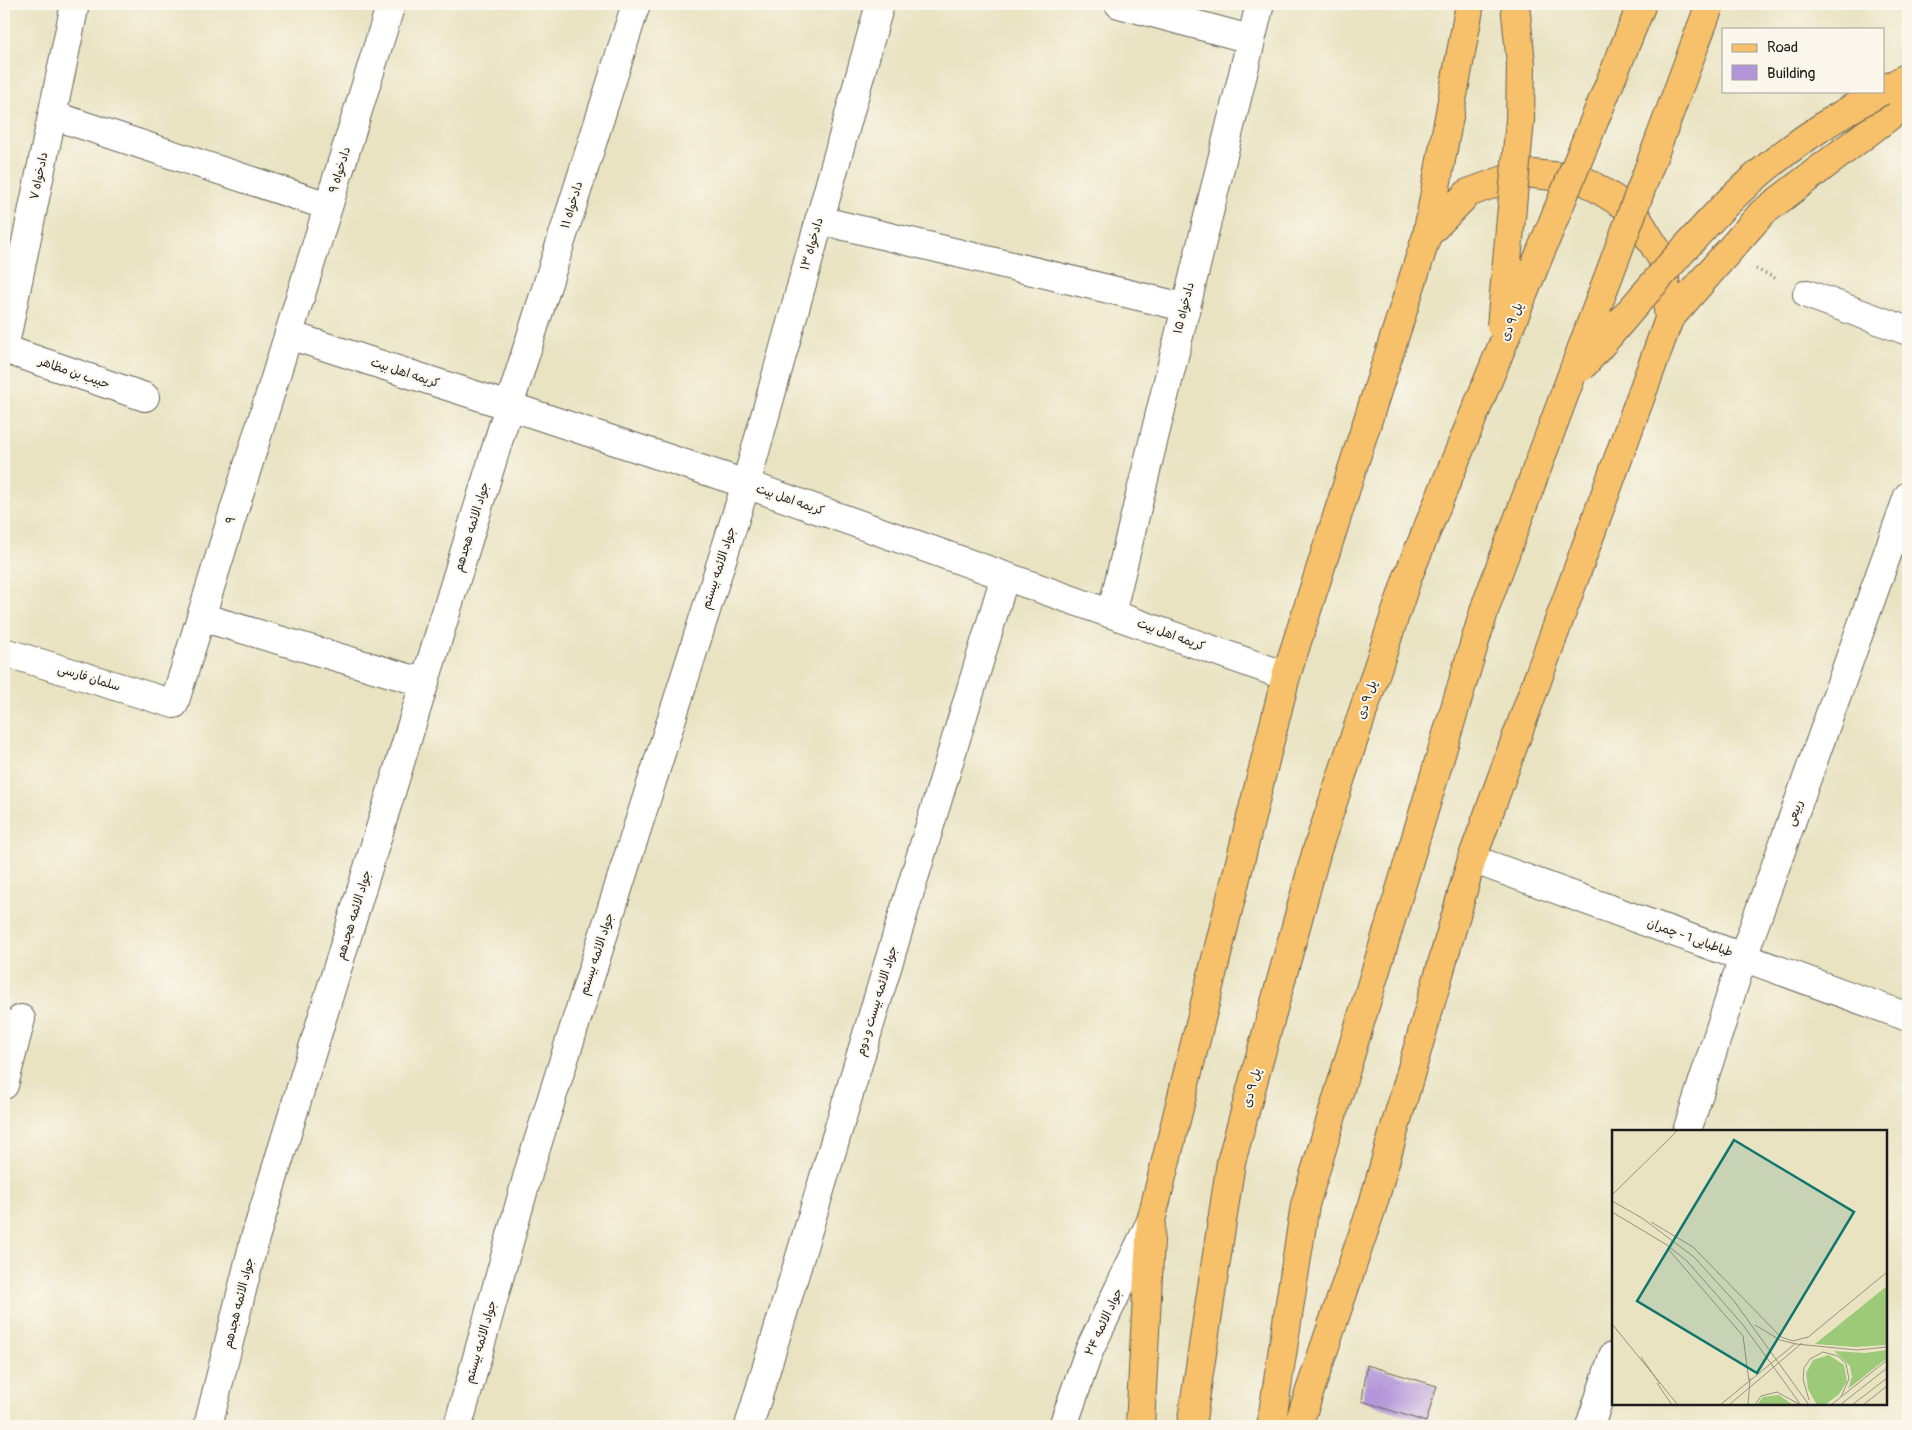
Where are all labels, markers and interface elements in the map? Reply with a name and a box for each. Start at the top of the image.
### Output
legend [1722,28,1884,92]
text: Road [1767,38,1798,57]
text: Building [1767,64,1815,83]
street label: دادخواه ۹ [326,145,354,195]
street label: دادخواه ۷ [27,151,51,201]
street label: دادخواه ۱۱ [558,179,586,231]
street label: دادخواه ۱۳ [797,216,827,272]
street label: دادخواه ۱۵ [1170,281,1198,335]
street label: پل ۹ دی [1498,301,1526,343]
street label: حبیب بن مظاهر [36,353,112,392]
street label: کریمه اهل بیت [369,355,441,391]
street label: جواد الائمه هجدهم [451,480,494,574]
street label: کریمه اهل بیت [754,481,826,519]
street label: ۹ [223,514,239,526]
street label: جواد الائمه بیستم [699,525,740,611]
street label: کریمه اهل بیت [1135,616,1207,654]
street label: سلمان فارسی [56,661,122,695]
street label: پل ۹ دی [1354,679,1380,721]
street label: ربیعی [1783,798,1807,828]
street label: جواد الائمه هجدهم [333,868,376,962]
street label: جواد الائمه بیستم [577,911,618,997]
street label: طباطبایی 1 - چمران [1645,916,1735,960]
street label: جواد الائمه بیست و دوم [853,944,902,1058]
street label: پل ۹ دی [1240,1067,1264,1109]
inset map [1612,1130,1887,1405]
street label: جواد الائمه هجدهم [220,1256,258,1350]
street label: جواد الائمه ۲۴ [1082,1286,1126,1358]
street label: جواد الائمه بیستم [462,1299,501,1385]

